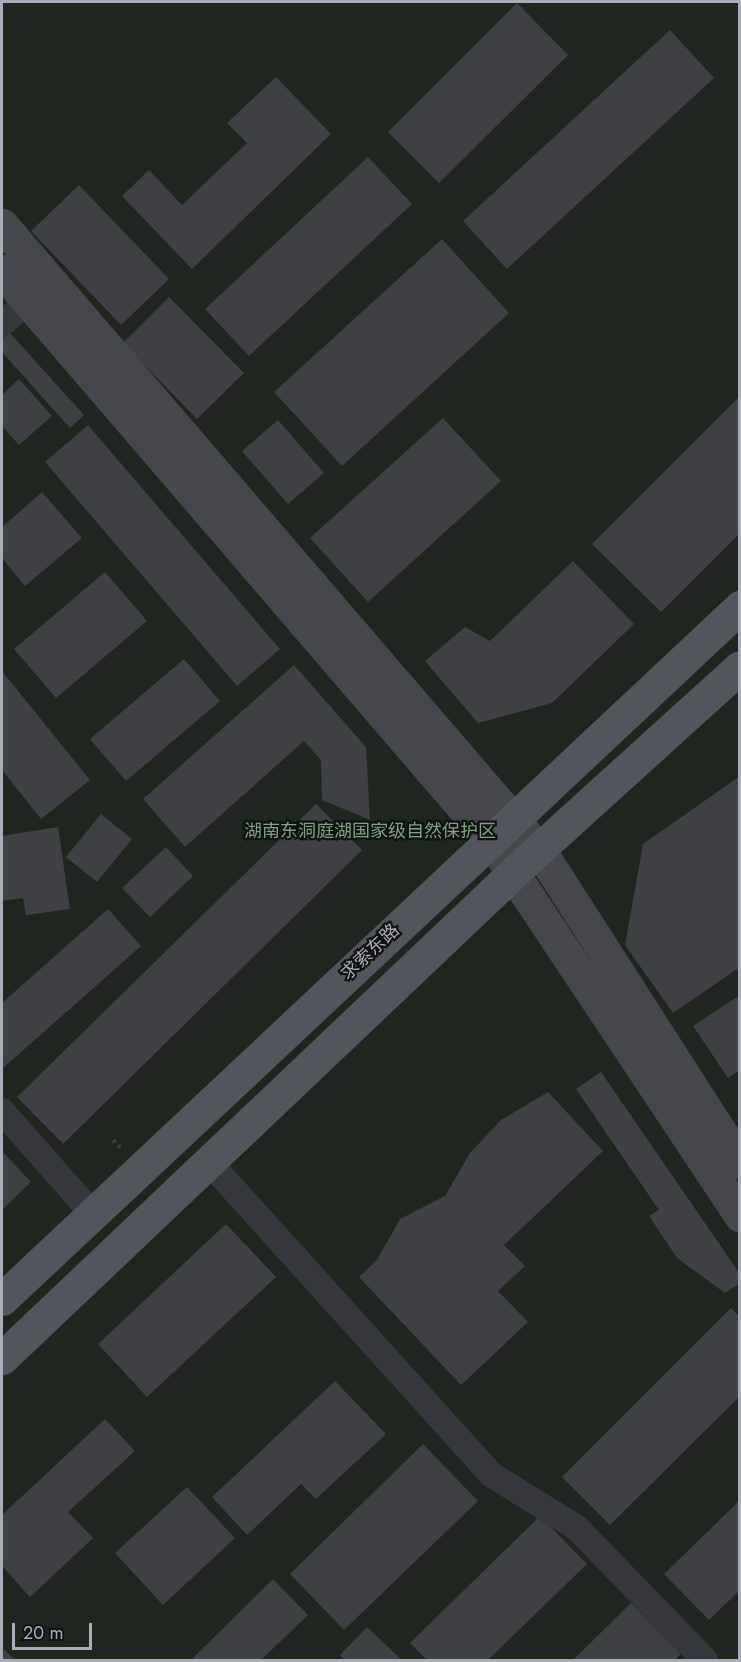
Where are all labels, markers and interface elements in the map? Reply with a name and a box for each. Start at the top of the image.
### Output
park label: 湖南东洞庭湖国家级自然保护区 [244,820,496,842]
street label: 求索东路 [336,920,404,984]
scale bar [15,1611,94,1649]
text: 20 m [23,1620,63,1646]

